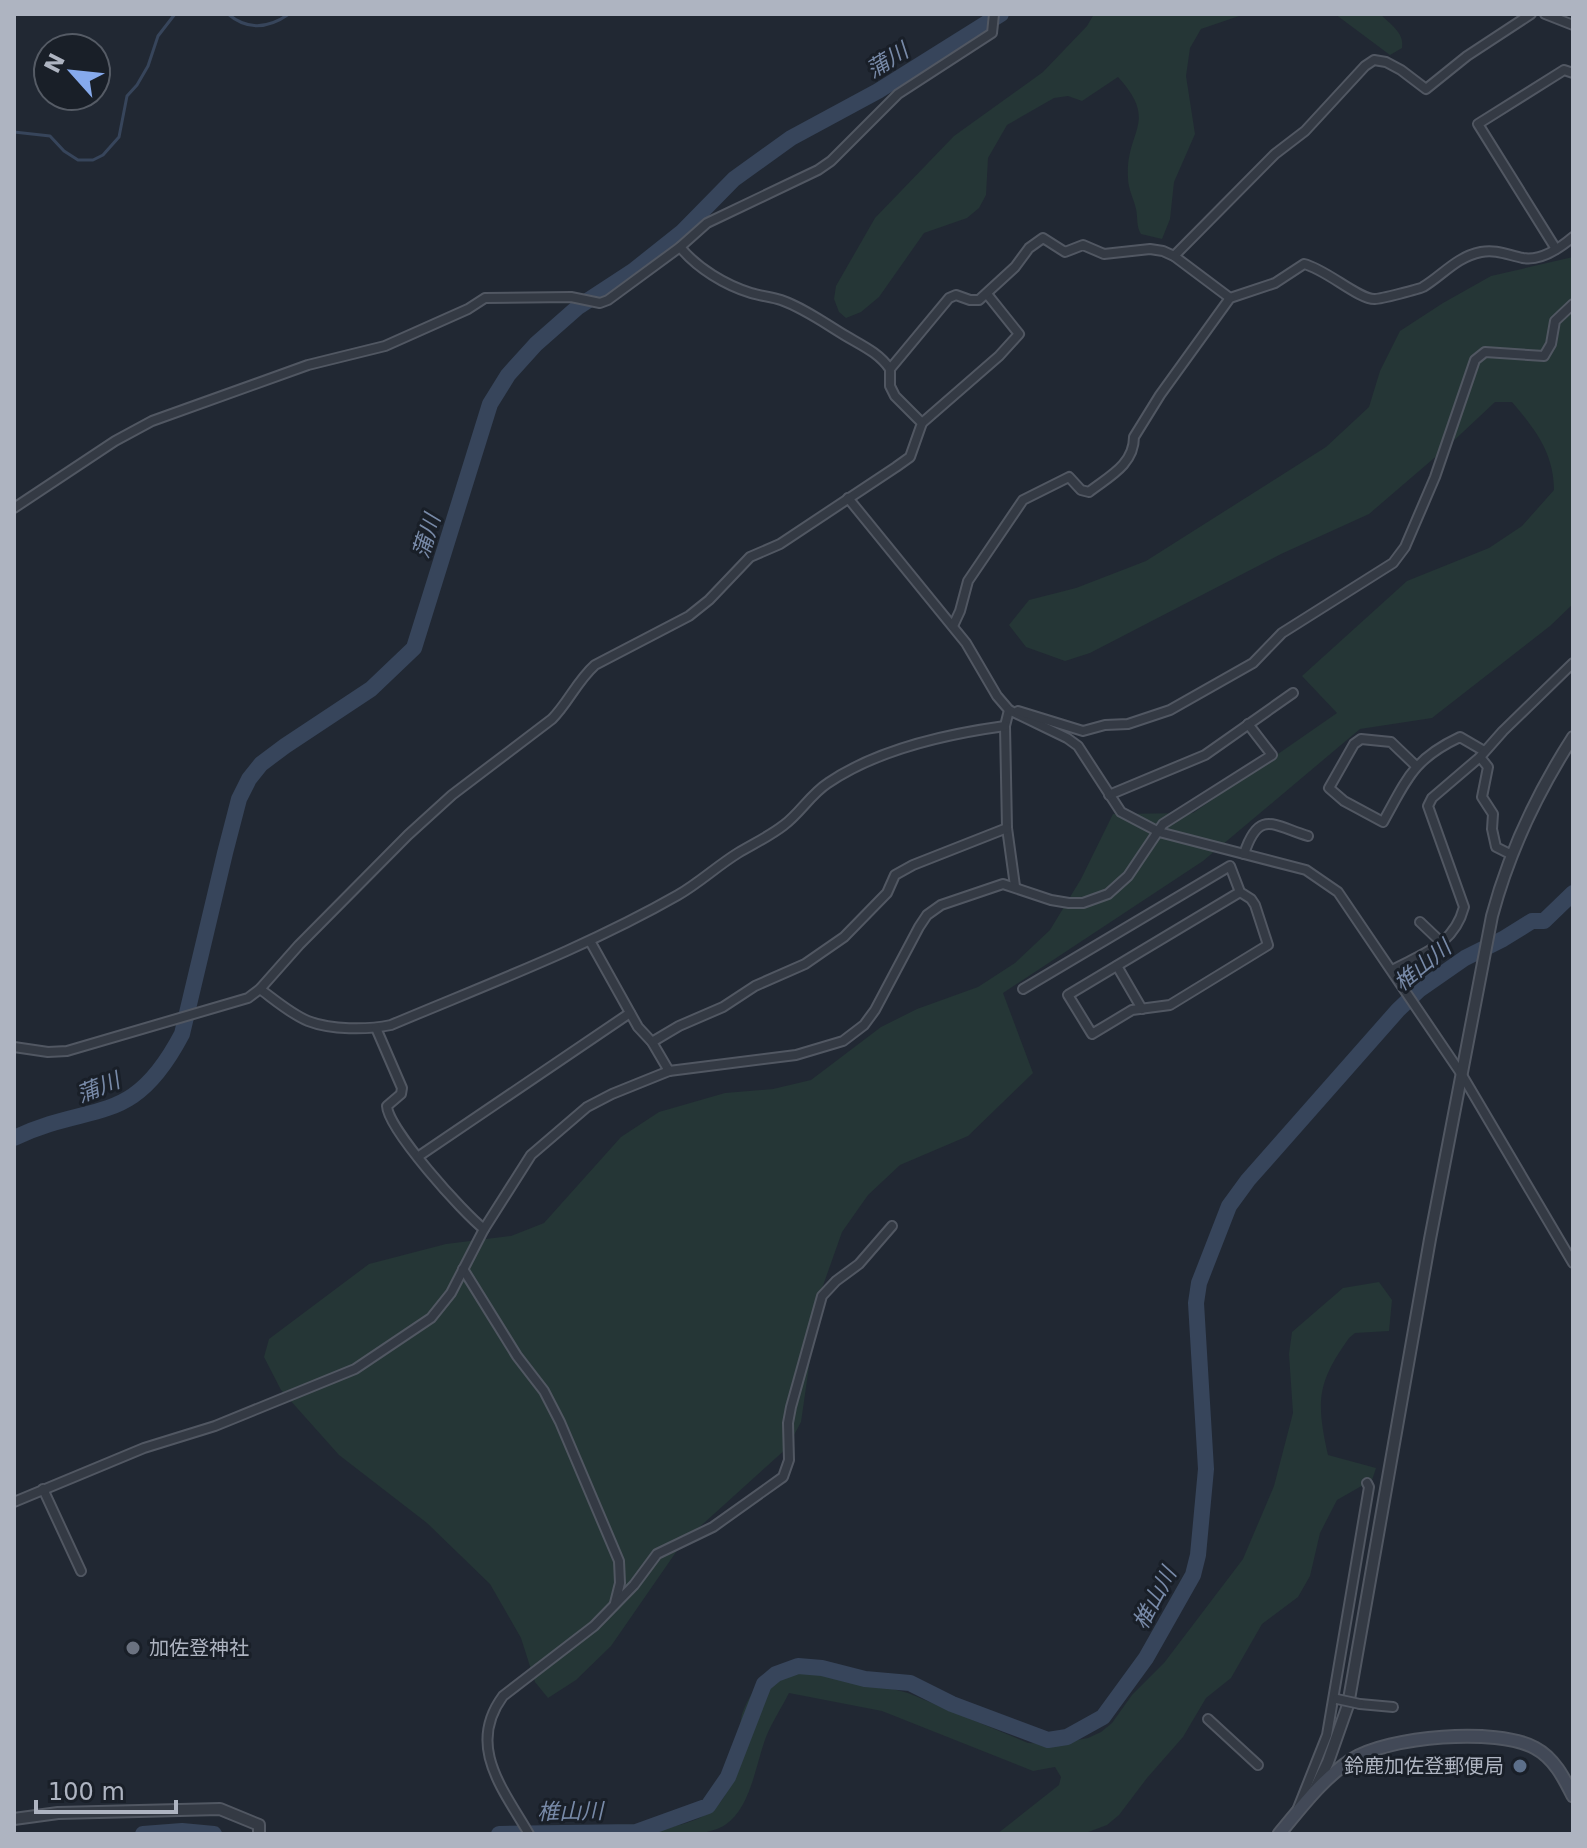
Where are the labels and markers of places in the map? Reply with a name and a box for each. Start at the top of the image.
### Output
place label: 加佐登神社 [149,1636,249,1660]
marker: 加佐登神社 [124,1639,142,1657]
place label: 鈴鹿加佐登郵便局 [1344,1754,1504,1778]
marker: 鈴鹿加佐登郵便局 [1511,1757,1529,1775]

